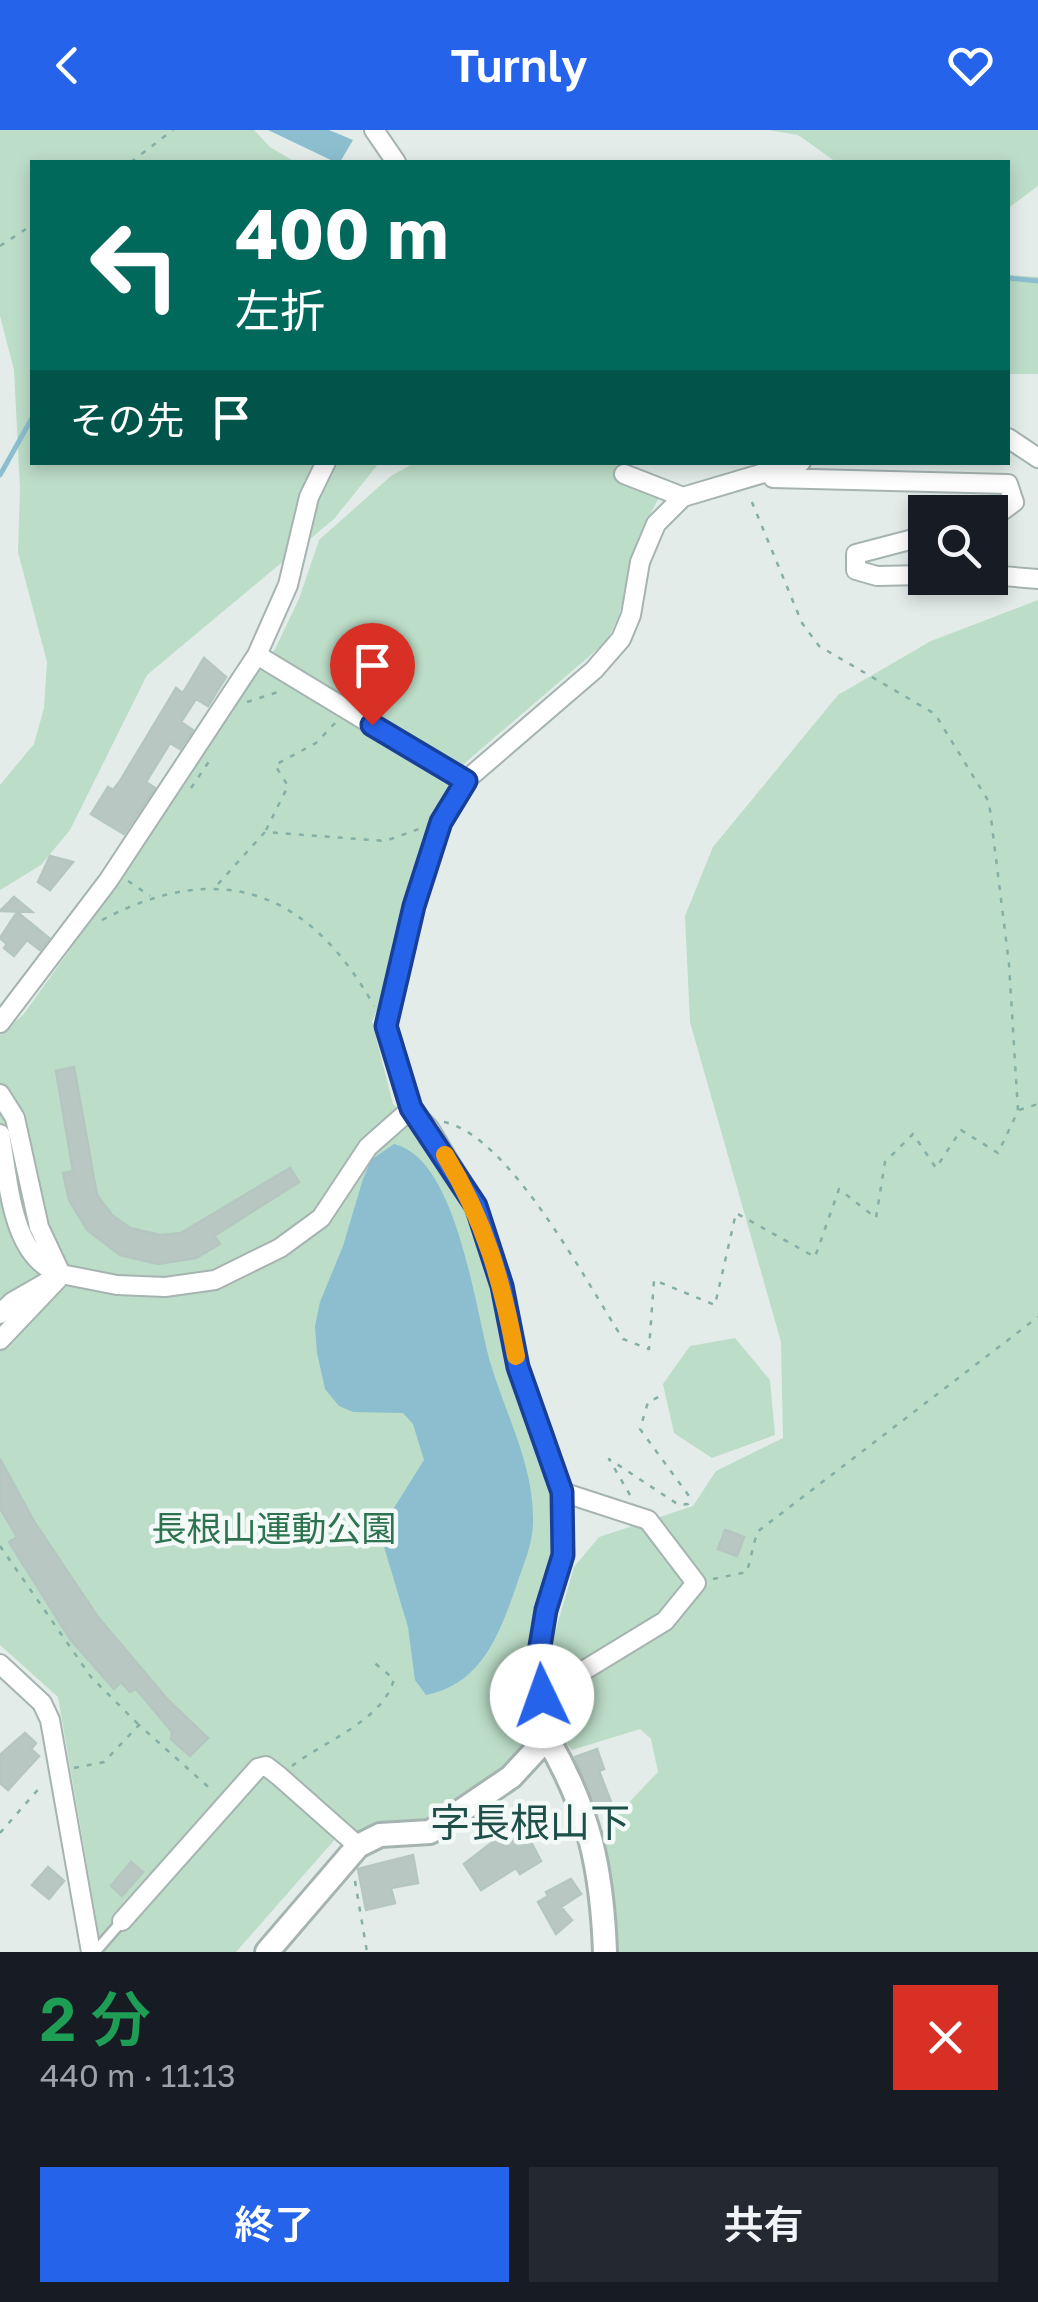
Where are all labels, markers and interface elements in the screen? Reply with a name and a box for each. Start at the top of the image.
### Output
icon: back [40,38,95,93]
text: Turnly [451,38,587,92]
icon: heart [943,38,998,93]
text: 400 m [235,190,449,274]
icon: left [70,200,200,330]
text: 左折 [235,283,325,337]
icon: arrive [204,390,259,445]
text: その先 [70,397,184,442]
map controls [908,495,1008,595]
button: search [908,495,1008,595]
pin [330,623,415,726]
icon: arrive [345,638,400,693]
park label: 長根山運動公園 [151,1507,397,1549]
position arrow [490,1644,594,1748]
district label: 字長根山下 [430,1798,630,1846]
text: 2 分 [40,1982,151,2054]
button: close [893,1985,998,2090]
text: 440 m · 11:13 [40,2056,236,2094]
button: 終了 [40,2167,509,2282]
button: 共有 [529,2167,998,2282]

